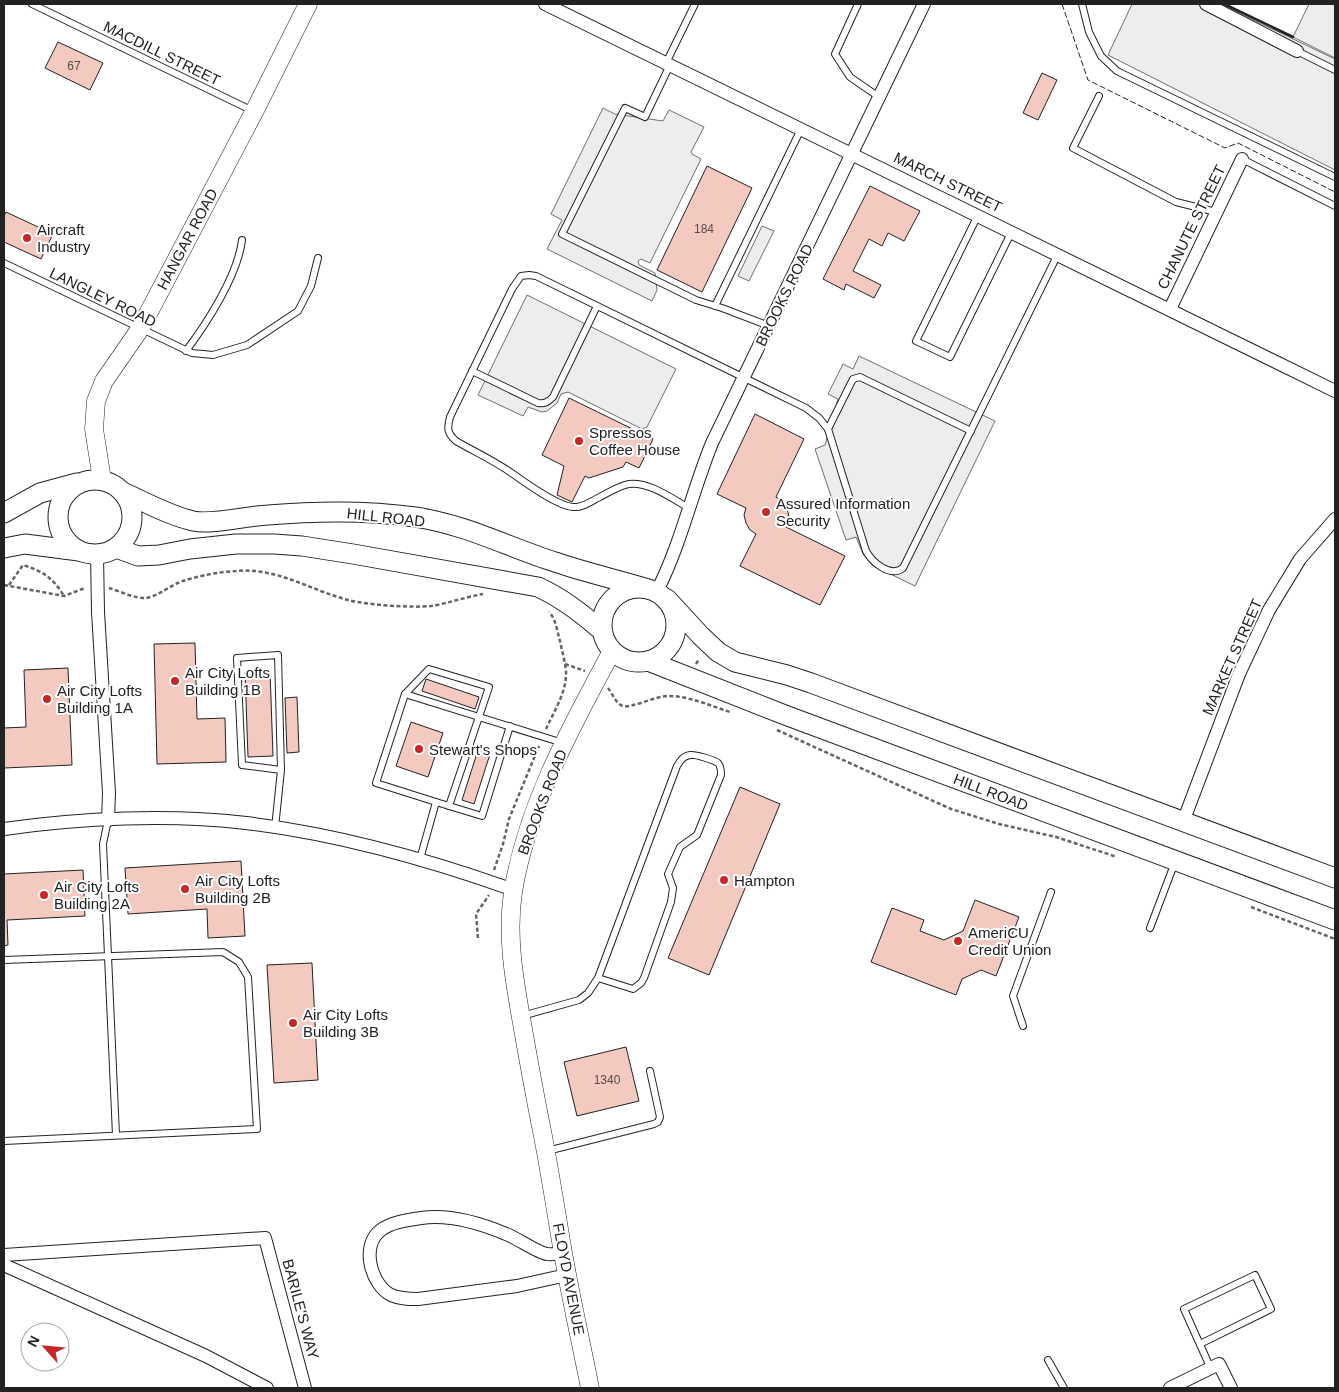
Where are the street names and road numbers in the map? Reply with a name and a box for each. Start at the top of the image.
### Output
street label: MACDILL STREET [101,17,223,89]
street label: MARCH STREET [891,148,1005,216]
street label: CHANUTE STREET [1154,162,1228,292]
street label: HANGAR ROAD [153,186,221,292]
street label: BROOKS ROAD [752,241,816,349]
street label: LANGLEY ROAD [47,264,159,330]
street label: HILL ROAD [346,504,426,530]
street label: MARKET STREET [1199,596,1265,718]
street label: BROOKS ROAD [514,747,570,857]
street label: HILL ROAD [951,770,1031,814]
street label: FLOYD AVENUE [550,1221,588,1337]
street label: BARILE'S WAY [279,1257,323,1361]

